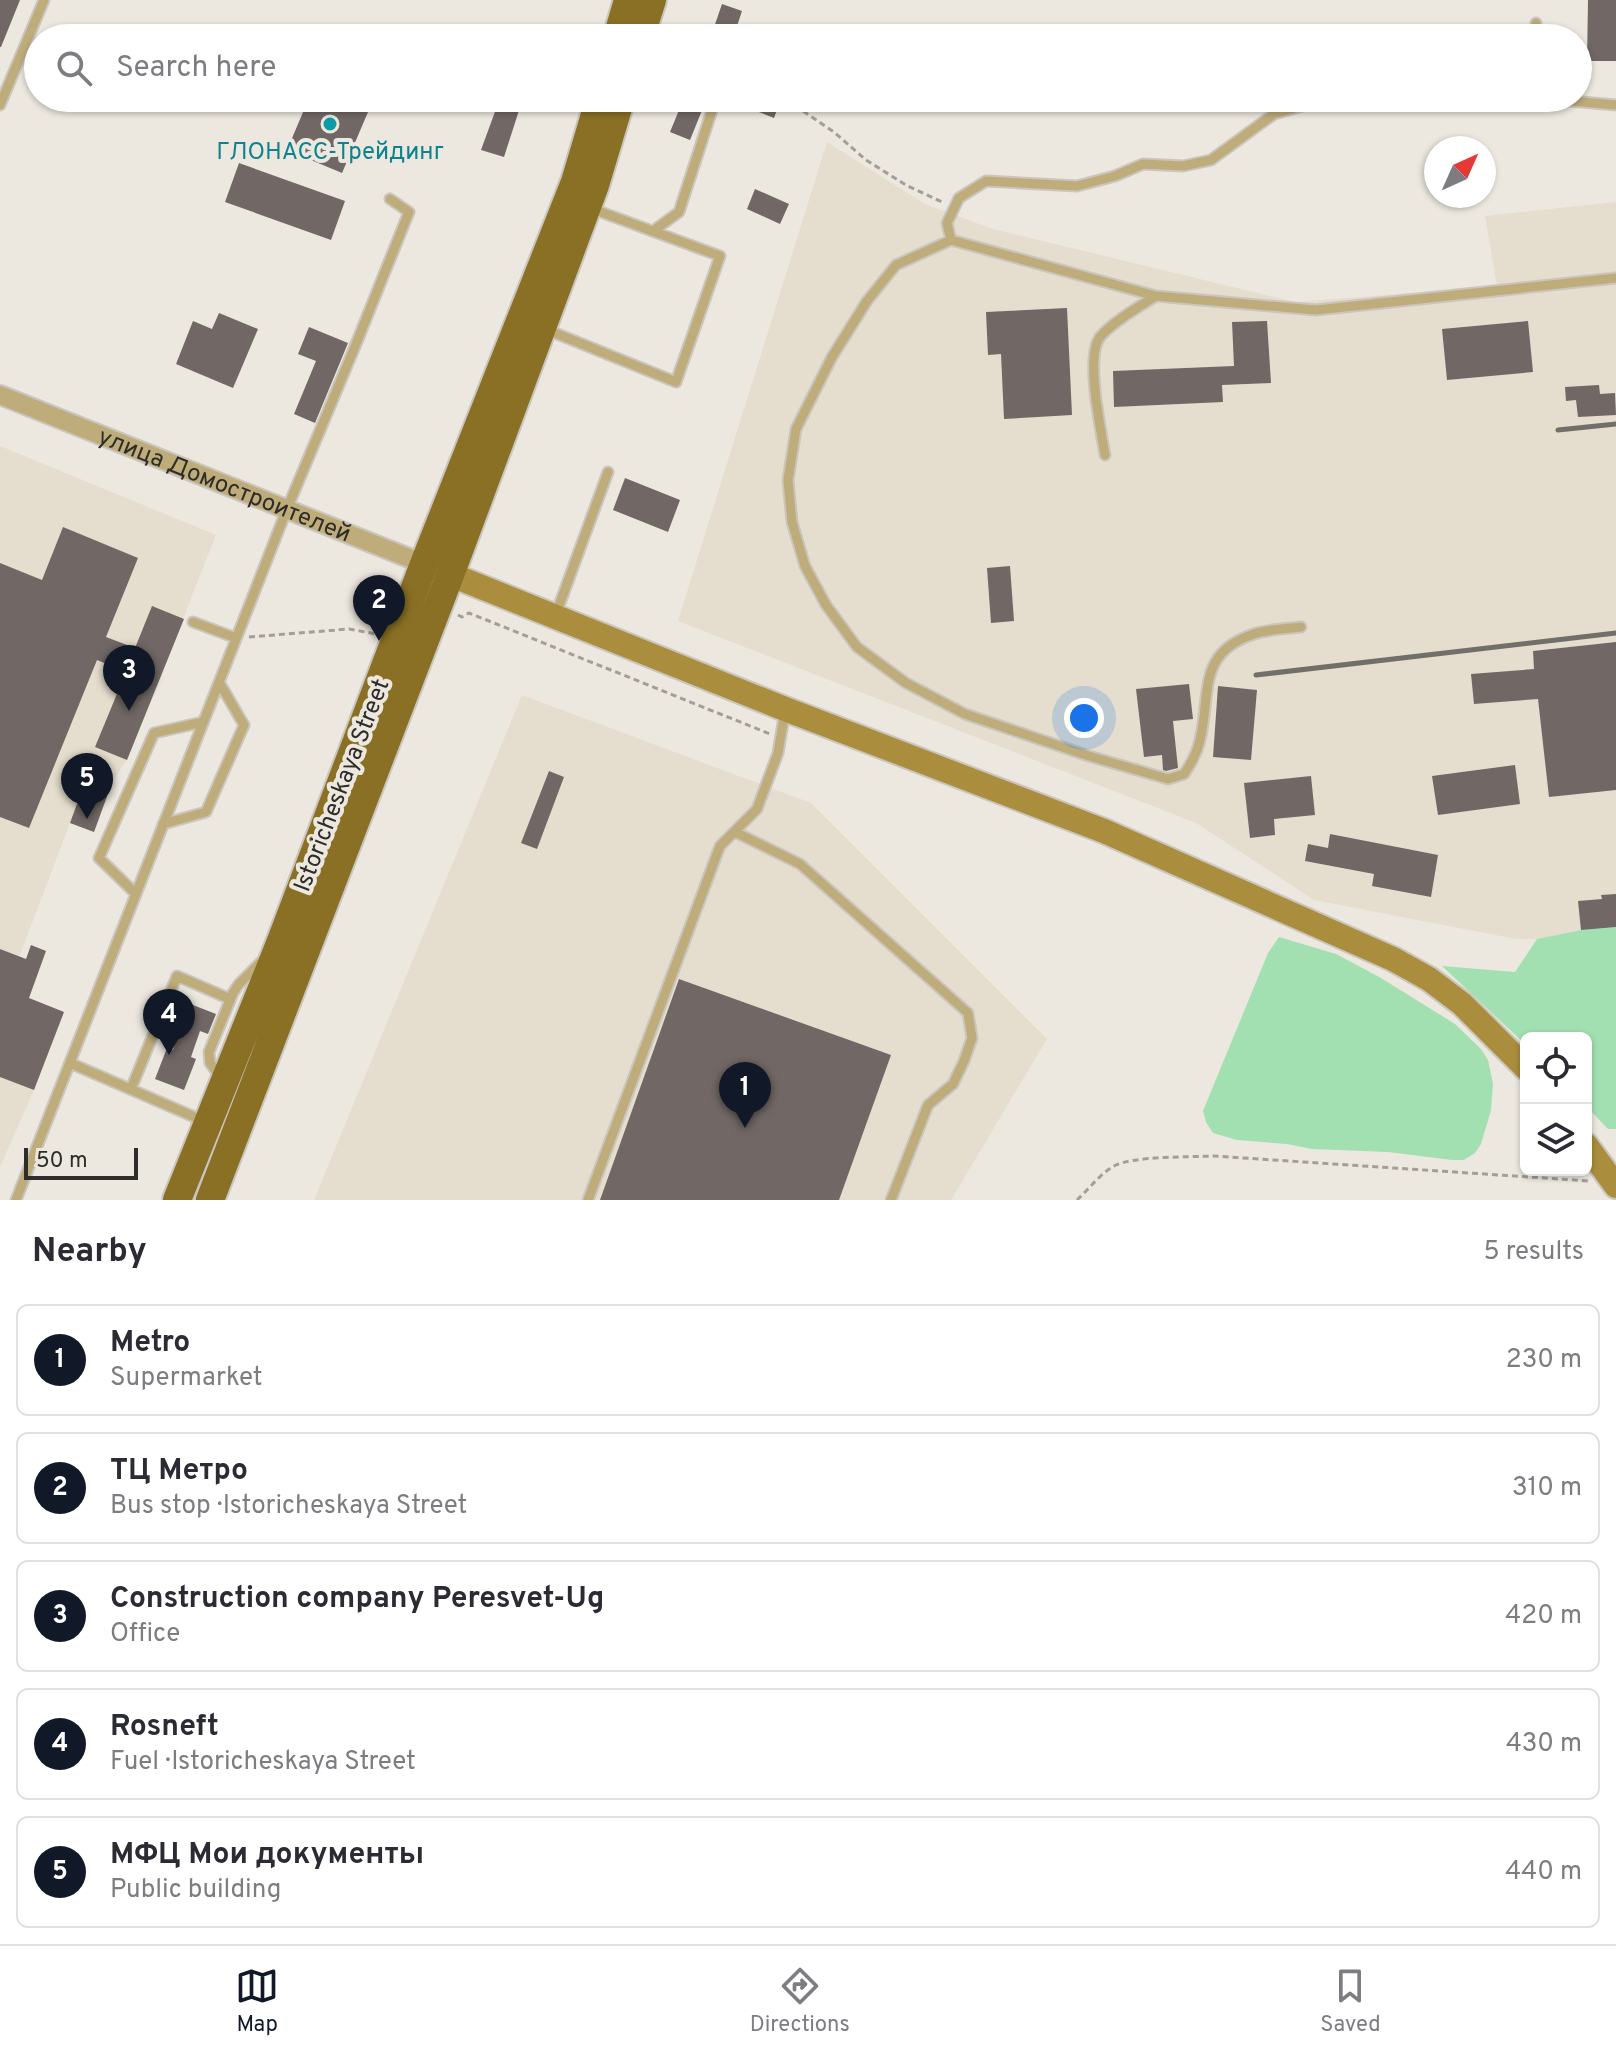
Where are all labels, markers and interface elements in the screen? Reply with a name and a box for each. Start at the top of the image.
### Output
search box [24,24,1592,112]
icon: search [52,46,96,90]
text: Search here [116,50,276,87]
marker: ГЛОНАСС-Трейдинг [321,115,339,133]
north arrow [1424,136,1496,208]
place label: ГЛОНАСС-Трейдинг [216,138,444,168]
street label: улица Домостроителей [93,423,355,550]
pin: 2 [353,575,405,641]
pin: 3 [103,645,155,711]
street label: Istoricheskaya Street [288,675,397,897]
your location [1064,698,1104,738]
pin: 5 [61,753,113,819]
pin: 4 [143,989,195,1055]
map controls [1520,1032,1592,1176]
button: locate [1520,1032,1592,1104]
pin: 1 [719,1062,771,1128]
button: layers [1520,1104,1592,1176]
scale bar [24,1144,138,1180]
text: 50 m [36,1148,88,1175]
text: Nearby [32,1231,147,1274]
text: 5 results [1483,1236,1584,1269]
text: Metro [110,1325,190,1362]
text: 1 [55,1344,65,1377]
text: 230 m [1506,1344,1582,1377]
text: Supermarket [110,1362,262,1395]
text: ТЦ Метро [110,1453,248,1490]
text: 2 [52,1472,68,1505]
text: 310 m [1512,1472,1582,1505]
text: Bus stop · Istoricheskaya Street [110,1490,467,1523]
text: Construction company Peresvet-Ug [110,1581,604,1618]
text: 3 [52,1600,68,1633]
text: 420 m [1505,1600,1582,1633]
text: Office [110,1618,180,1651]
text: Rosneft [110,1709,219,1746]
text: 4 [52,1728,68,1761]
text: 430 m [1506,1728,1582,1761]
text: Fuel · Istoricheskaya Street [110,1746,416,1779]
text: МФЦ Мои документы [110,1837,424,1874]
text: 5 [52,1856,68,1889]
text: 440 m [1505,1856,1582,1889]
text: Public building [110,1874,281,1907]
tab: Map [235,1964,279,2039]
tab: Directions [750,1964,850,2039]
tab: Saved [1320,1964,1381,2039]

